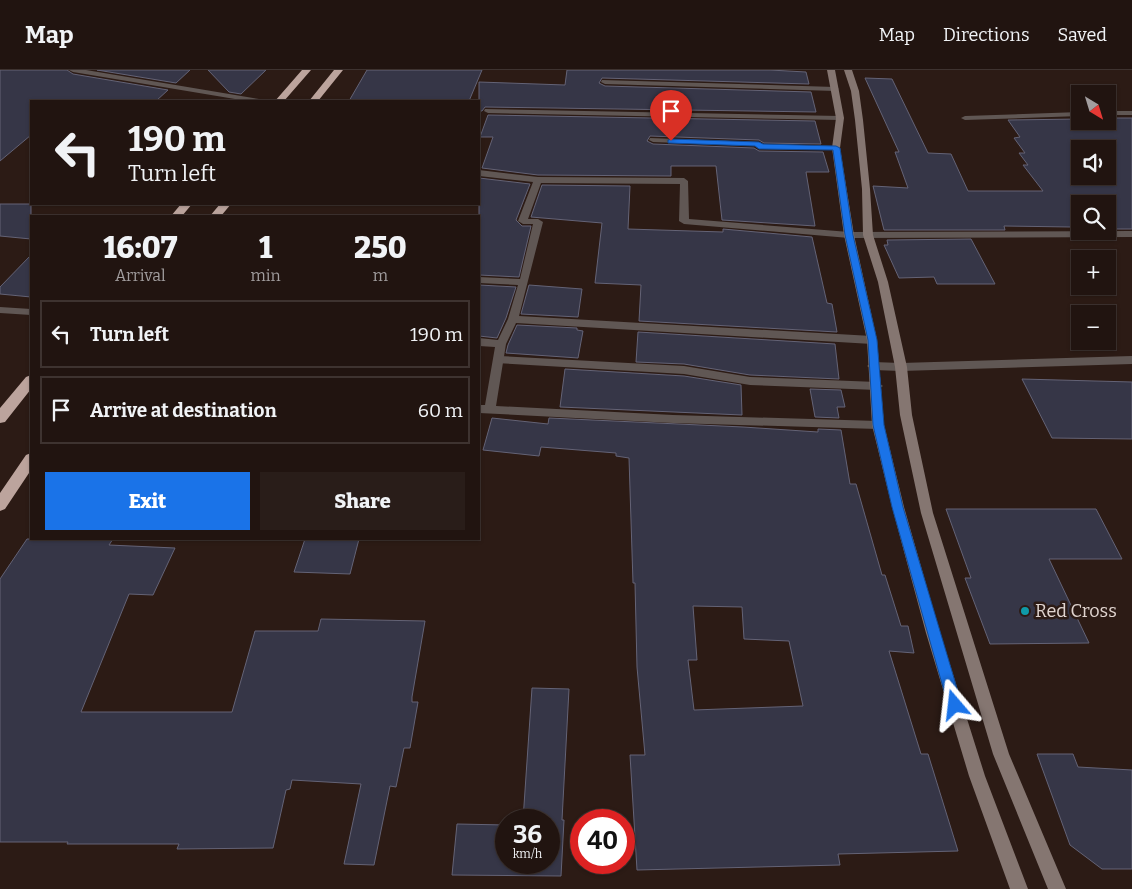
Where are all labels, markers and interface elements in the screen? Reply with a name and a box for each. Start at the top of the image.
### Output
text: Map [25,21,74,49]
text: Map [879,24,915,46]
text: Directions [943,24,1030,46]
text: Saved [1058,24,1107,46]
north arrow [1071,85,1116,130]
map controls [1071,85,1116,350]
pin [650,90,692,141]
icon: arrive [657,97,685,125]
text: 190 m [128,118,226,160]
icon: left [45,120,110,185]
button: sound [1071,140,1116,185]
text: Turn left [128,160,216,187]
button: search [1071,195,1116,240]
text: 16:07 [103,230,177,266]
text: 1 [259,230,272,266]
text: 250 [354,230,407,266]
button: + [1071,250,1116,295]
text: Arrival [115,266,166,285]
text: min [251,266,281,285]
text: m [373,266,388,285]
button: − [1071,305,1116,350]
icon: left [47,320,75,348]
text: Turn left [90,323,169,346]
text: 190 m [410,323,463,346]
icon: arrive [47,396,75,424]
text: Arrive at destination [90,399,277,422]
text: 60 m [418,399,463,422]
button: Exit [45,472,250,530]
button: Share [260,472,465,530]
place label: Red Cross [1035,600,1117,622]
marker: Red Cross [1019,605,1031,617]
position arrow [928,678,980,730]
speed limit sign: 40 [570,809,635,874]
text: 36 [513,820,542,850]
text: km/h [513,847,542,861]

